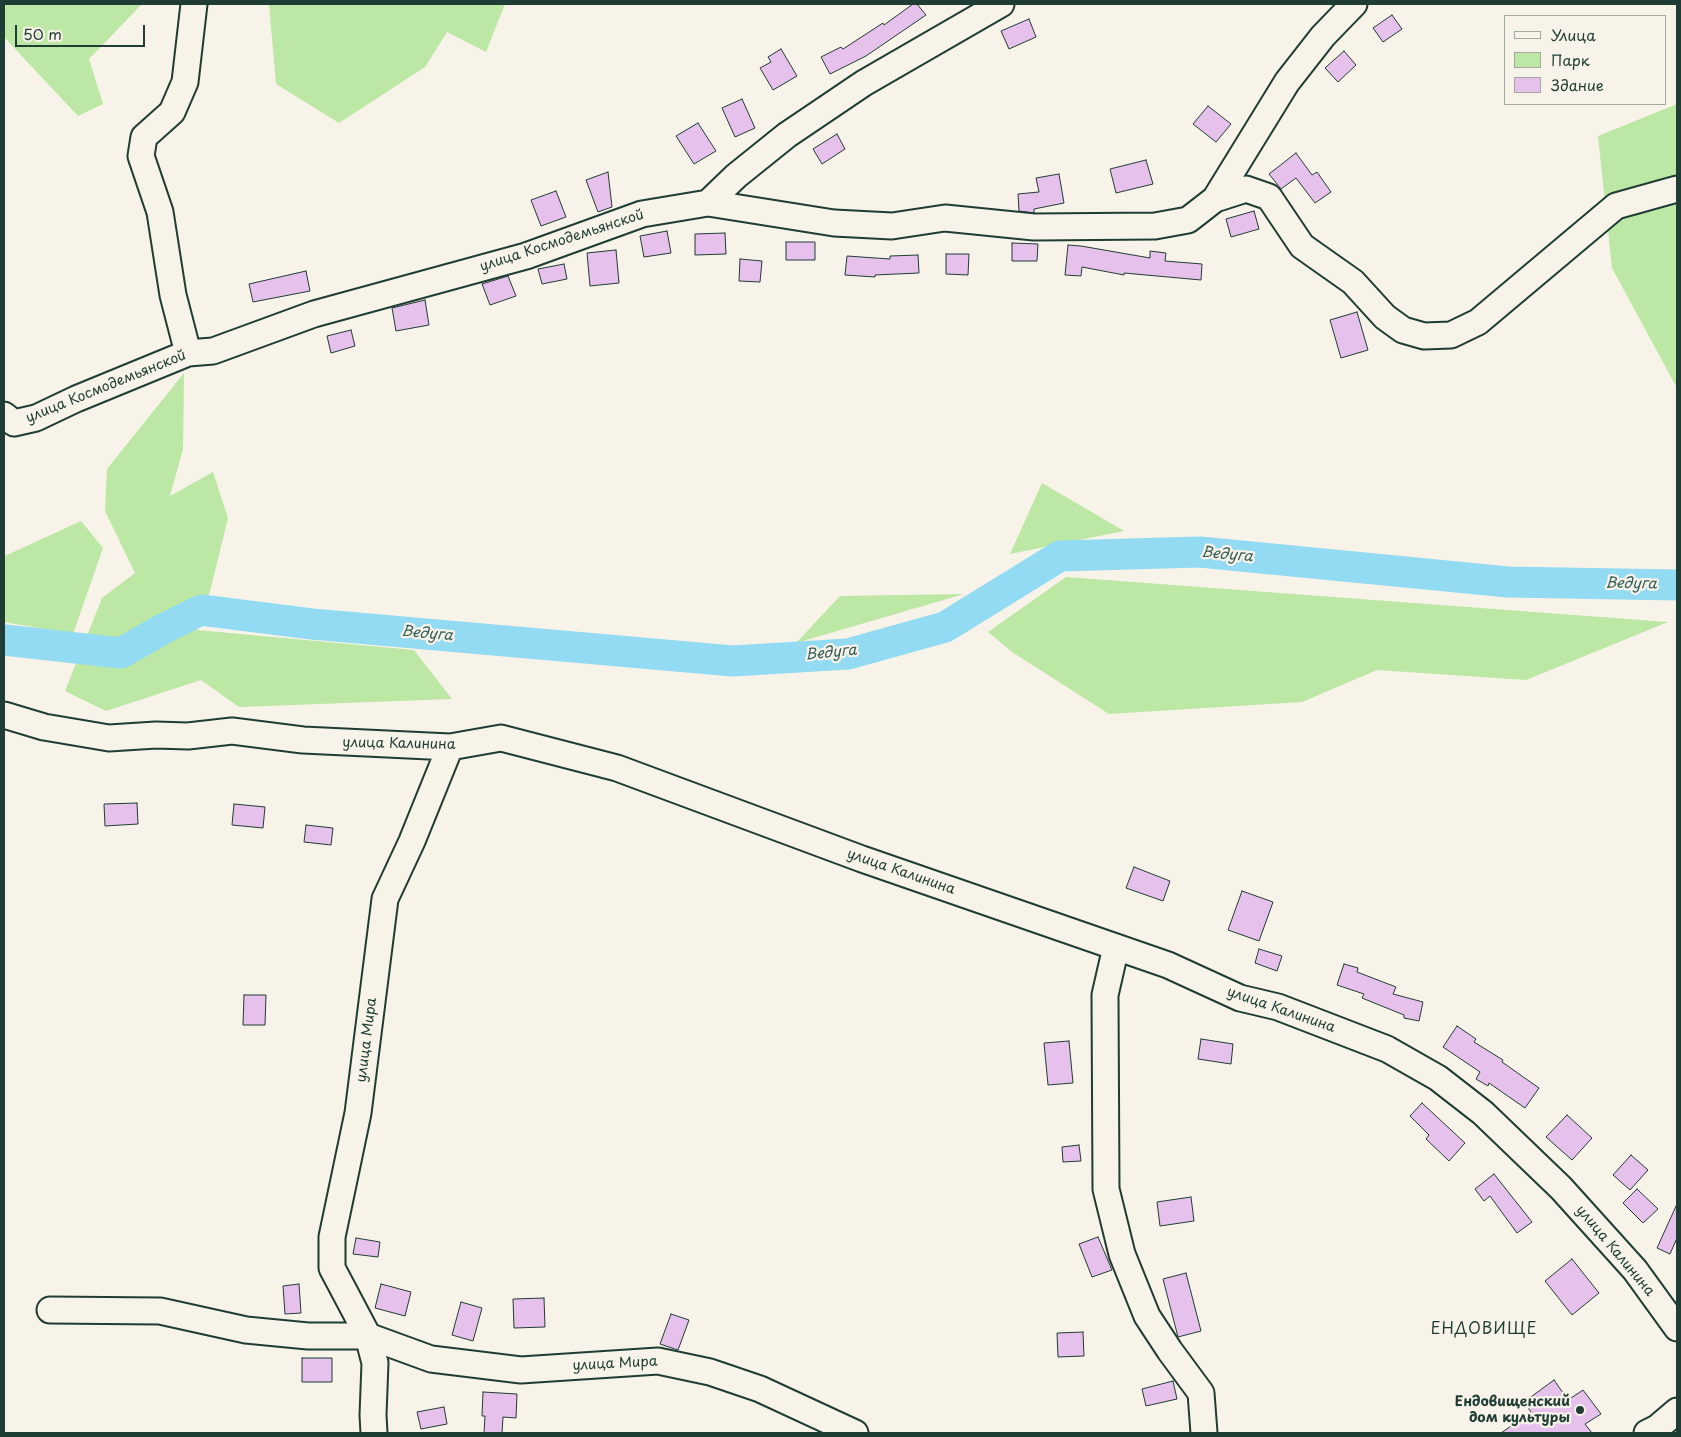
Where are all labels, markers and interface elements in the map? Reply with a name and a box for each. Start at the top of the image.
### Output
scale bar [18,15,148,47]
legend [1504,15,1666,105]
text: 50 m [23,22,62,45]
text: Улица [1551,23,1596,46]
text: Парк [1551,48,1590,71]
text: Здание [1551,73,1604,96]
street label: улица Космодемьянской [478,206,646,276]
street label: улица Космодемьянской [23,347,189,427]
water label: Ведуга [1201,544,1253,566]
water label: Ведуга [1605,575,1657,593]
water label: Ведуга [401,623,453,645]
water label: Ведуга [804,641,858,665]
street label: улица Калинина [342,735,456,753]
street label: улица Калинина [845,846,957,898]
street label: улица Калинина [1225,984,1337,1036]
street label: улица Мира [353,997,381,1083]
street label: улица Калинина [1572,1202,1658,1300]
district label: ЕНДОВИЩЕ [1430,1320,1538,1340]
street label: улица Мира [572,1353,658,1375]
place label: Ендовищенский дом культуры [1455,1394,1570,1426]
marker: Ендовищенский дом культуры [1574,1404,1586,1416]

